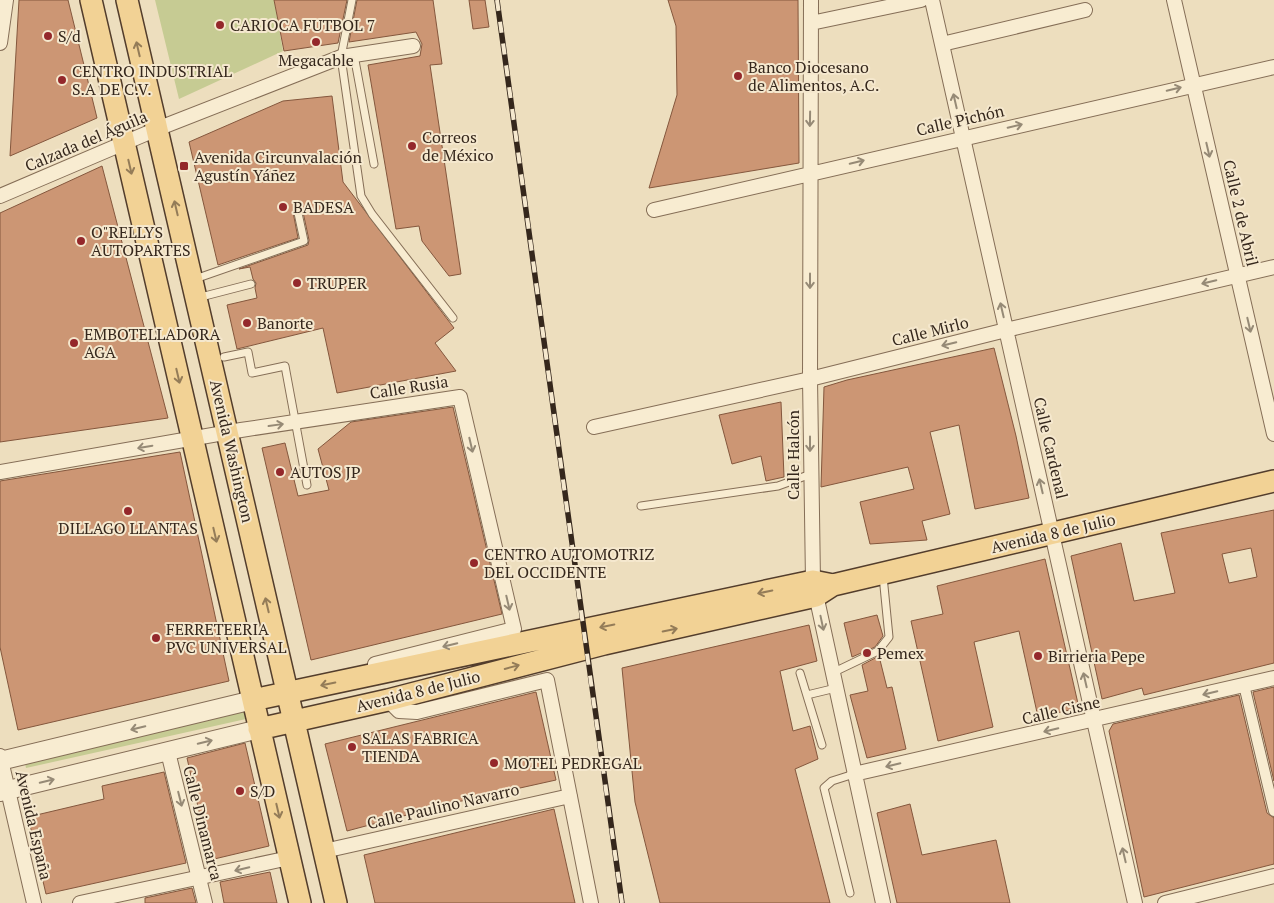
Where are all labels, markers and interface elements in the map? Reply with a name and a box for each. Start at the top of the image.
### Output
place label: CARIOCA FUTBOL 7 [230,14,375,36]
marker: CARIOCA FUTBOL 7 [214,19,226,31]
place label: S/d [58,25,81,47]
marker: S/d [42,30,54,42]
marker: Megacable [310,36,322,48]
one-way arrow [133,42,142,58]
place label: Megacable [278,49,354,71]
place label: Banco Diocesano de Alimentos, A.C. [748,56,879,96]
place label: CENTRO INDUSTRIAL S.A DE C.V. [72,60,232,100]
marker: Banco Diocesano de Alimentos, A.C. [732,70,744,82]
marker: CENTRO INDUSTRIAL S.A DE C.V. [56,74,68,86]
one-way arrow [1165,84,1181,93]
one-way arrow [949,93,959,109]
street label: Calle Pichón [914,99,1007,141]
street label: Calzada del Águila [21,105,151,177]
one-way arrow [805,110,815,126]
one-way arrow [1007,121,1023,130]
place label: Correos de México [422,126,494,166]
marker: Correos de México [406,140,418,152]
one-way arrow [1204,141,1213,157]
place label: Avenida Circunvalación Agustín Yáñez [194,146,362,186]
one-way arrow [848,157,864,166]
one-way arrow [126,158,135,174]
street label: Calle 2 de Abril [1218,158,1264,268]
marker: Avenida Circunvalación Agustín Yáñez [178,160,190,172]
place label: BADESA [293,196,354,218]
one-way arrow [171,200,180,216]
marker: BADESA [277,201,289,213]
place label: O"RELLYS AUTOPARTES [91,221,191,261]
marker: O"RELLYS AUTOPARTES [75,235,87,247]
place label: TRUPER [307,272,368,294]
one-way arrow [805,272,815,289]
marker: TRUPER [291,277,303,289]
one-way arrow [1202,278,1218,287]
one-way arrow [997,303,1006,319]
street label: Calle Mirlo [889,311,971,351]
place label: Banorte [257,312,313,334]
marker: Banorte [241,317,253,329]
one-way arrow [1245,317,1254,333]
place label: EMBOTELLADORA AGA [84,323,221,363]
marker: EMBOTELLADORA AGA [68,337,80,349]
one-way arrow [942,340,958,349]
one-way arrow [174,368,183,384]
street label: Calle Rusia [368,370,450,404]
street label: Avenida Washington [205,377,259,525]
street label: Calle Cardenal [1029,395,1073,501]
street label: Calle Halcón [782,410,804,500]
one-way arrow [267,420,283,430]
one-way arrow [806,435,815,451]
one-way arrow [467,436,476,452]
one-way arrow [137,443,153,453]
place label: AUTOS JP [290,461,361,483]
marker: AUTOS JP [274,466,286,478]
one-way arrow [1036,478,1045,494]
marker: DILLAGO LLANTAS [122,505,134,517]
street label: Avenida 8 de Julio [989,508,1118,558]
place label: DILLAGO LLANTAS [58,517,198,539]
one-way arrow [211,526,220,542]
place label: CENTRO AUTOMOTRIZ DEL OCCIDENTE [484,543,654,583]
marker: CENTRO AUTOMOTRIZ DEL OCCIDENTE [468,557,480,569]
one-way arrow [758,587,774,597]
one-way arrow [504,595,513,611]
one-way arrow [262,597,271,613]
one-way arrow [818,614,827,630]
place label: FERRETEERIA PVC UNIVERSAL [166,618,287,658]
one-way arrow [599,621,615,631]
one-way arrow [661,625,677,634]
marker: FERRETEERIA PVC UNIVERSAL [150,632,162,644]
one-way arrow [442,641,458,650]
place label: Pemex [877,642,925,664]
place label: Birrieria Pepe [1048,645,1145,667]
marker: Pemex [861,647,873,659]
marker: Birrieria Pepe [1032,650,1044,662]
one-way arrow [503,662,519,671]
street label: Avenida 8 de Julio [354,665,483,717]
one-way arrow [1080,672,1089,688]
one-way arrow [320,680,336,689]
one-way arrow [1202,689,1218,698]
street label: Calle Cisne [1020,690,1102,730]
one-way arrow [130,724,146,733]
one-way arrow [1044,726,1060,735]
place label: SALAS FABRICA TIENDA [362,727,479,767]
one-way arrow [197,737,213,746]
marker: SALAS FABRICA TIENDA [346,741,358,753]
place label: MOTEL PEDREGAL [504,752,642,774]
marker: MOTEL PEDREGAL [488,757,500,769]
one-way arrow [885,761,901,770]
street label: Calle Dinamarca [178,763,228,883]
street label: Avenida España [11,768,57,882]
one-way arrow [39,776,55,785]
street label: Calle Paulino Navarro [365,778,521,834]
place label: S/D [250,780,275,802]
marker: S/D [234,785,246,797]
one-way arrow [176,790,185,806]
one-way arrow [274,802,283,818]
one-way arrow [1119,848,1128,864]
one-way arrow [234,865,250,874]

